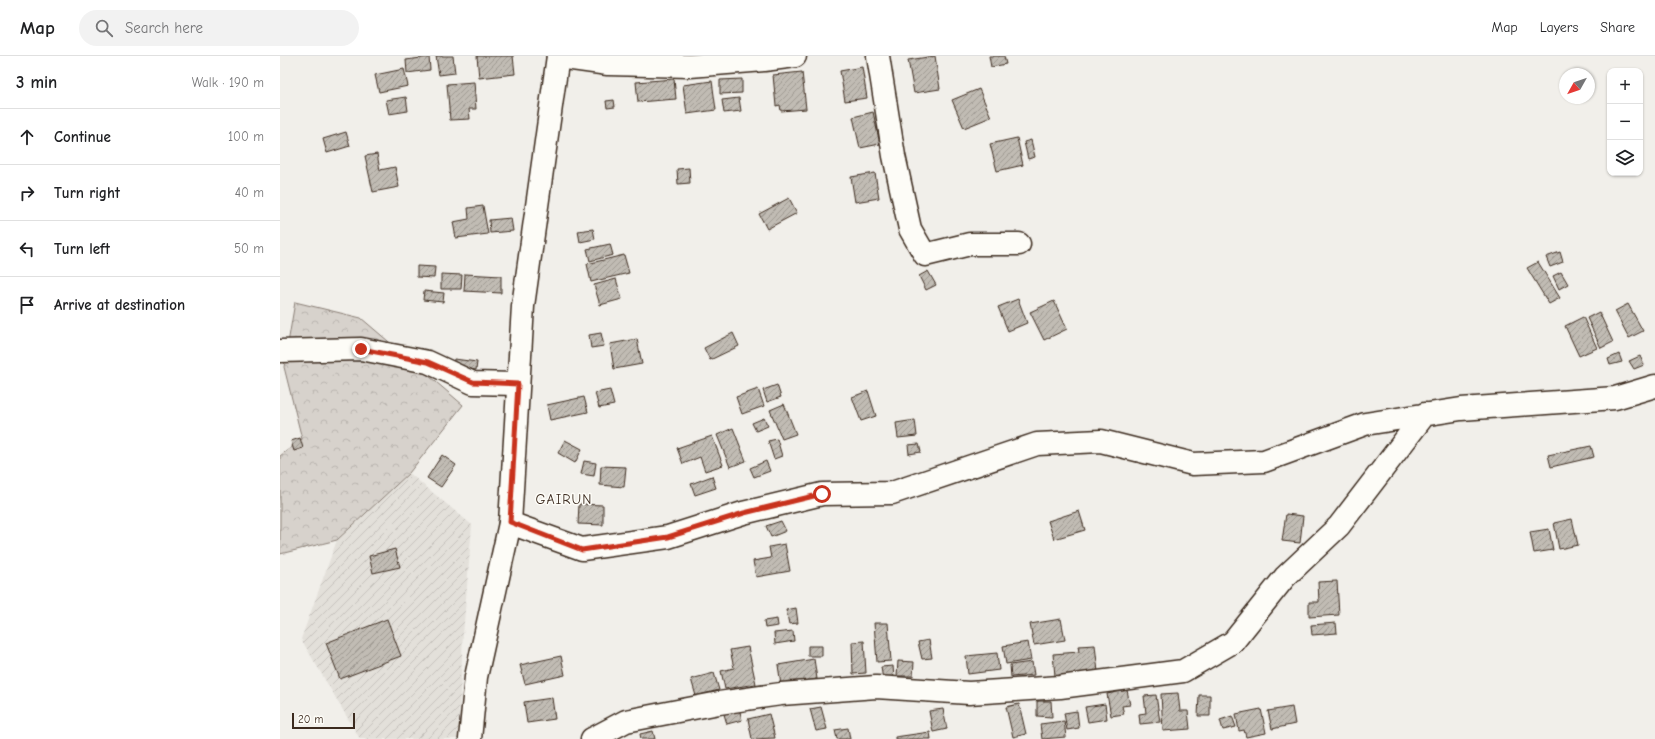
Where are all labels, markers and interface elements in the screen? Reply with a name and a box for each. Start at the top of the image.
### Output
search box [79,10,359,46]
text: Map [20,17,55,39]
icon: search [93,17,115,39]
text: Search here [125,19,203,37]
text: Map [1491,19,1518,36]
text: Layers [1540,19,1578,36]
text: Share [1600,19,1635,36]
north arrow [1559,68,1595,104]
map controls [1607,68,1643,176]
button: + [1607,68,1643,104]
text: 3 min [16,73,57,92]
text: Walk · 190 m [192,75,264,90]
button: − [1607,104,1643,140]
icon: ahead [16,126,38,148]
text: Continue [54,128,111,146]
text: 100 m [228,129,264,144]
button: layers [1607,140,1643,176]
icon: right [16,182,38,204]
text: Turn right [54,184,120,202]
text: 40 m [235,185,264,200]
icon: left [16,238,38,260]
text: Turn left [54,240,110,258]
text: 50 m [234,241,264,256]
icon: arrive [16,294,38,316]
text: Arrive at destination [54,296,185,314]
route end [352,340,370,358]
route start [813,485,831,503]
district label: GAIRUN [536,491,592,508]
scale bar [292,711,355,730]
text: 20 m [298,713,323,726]

